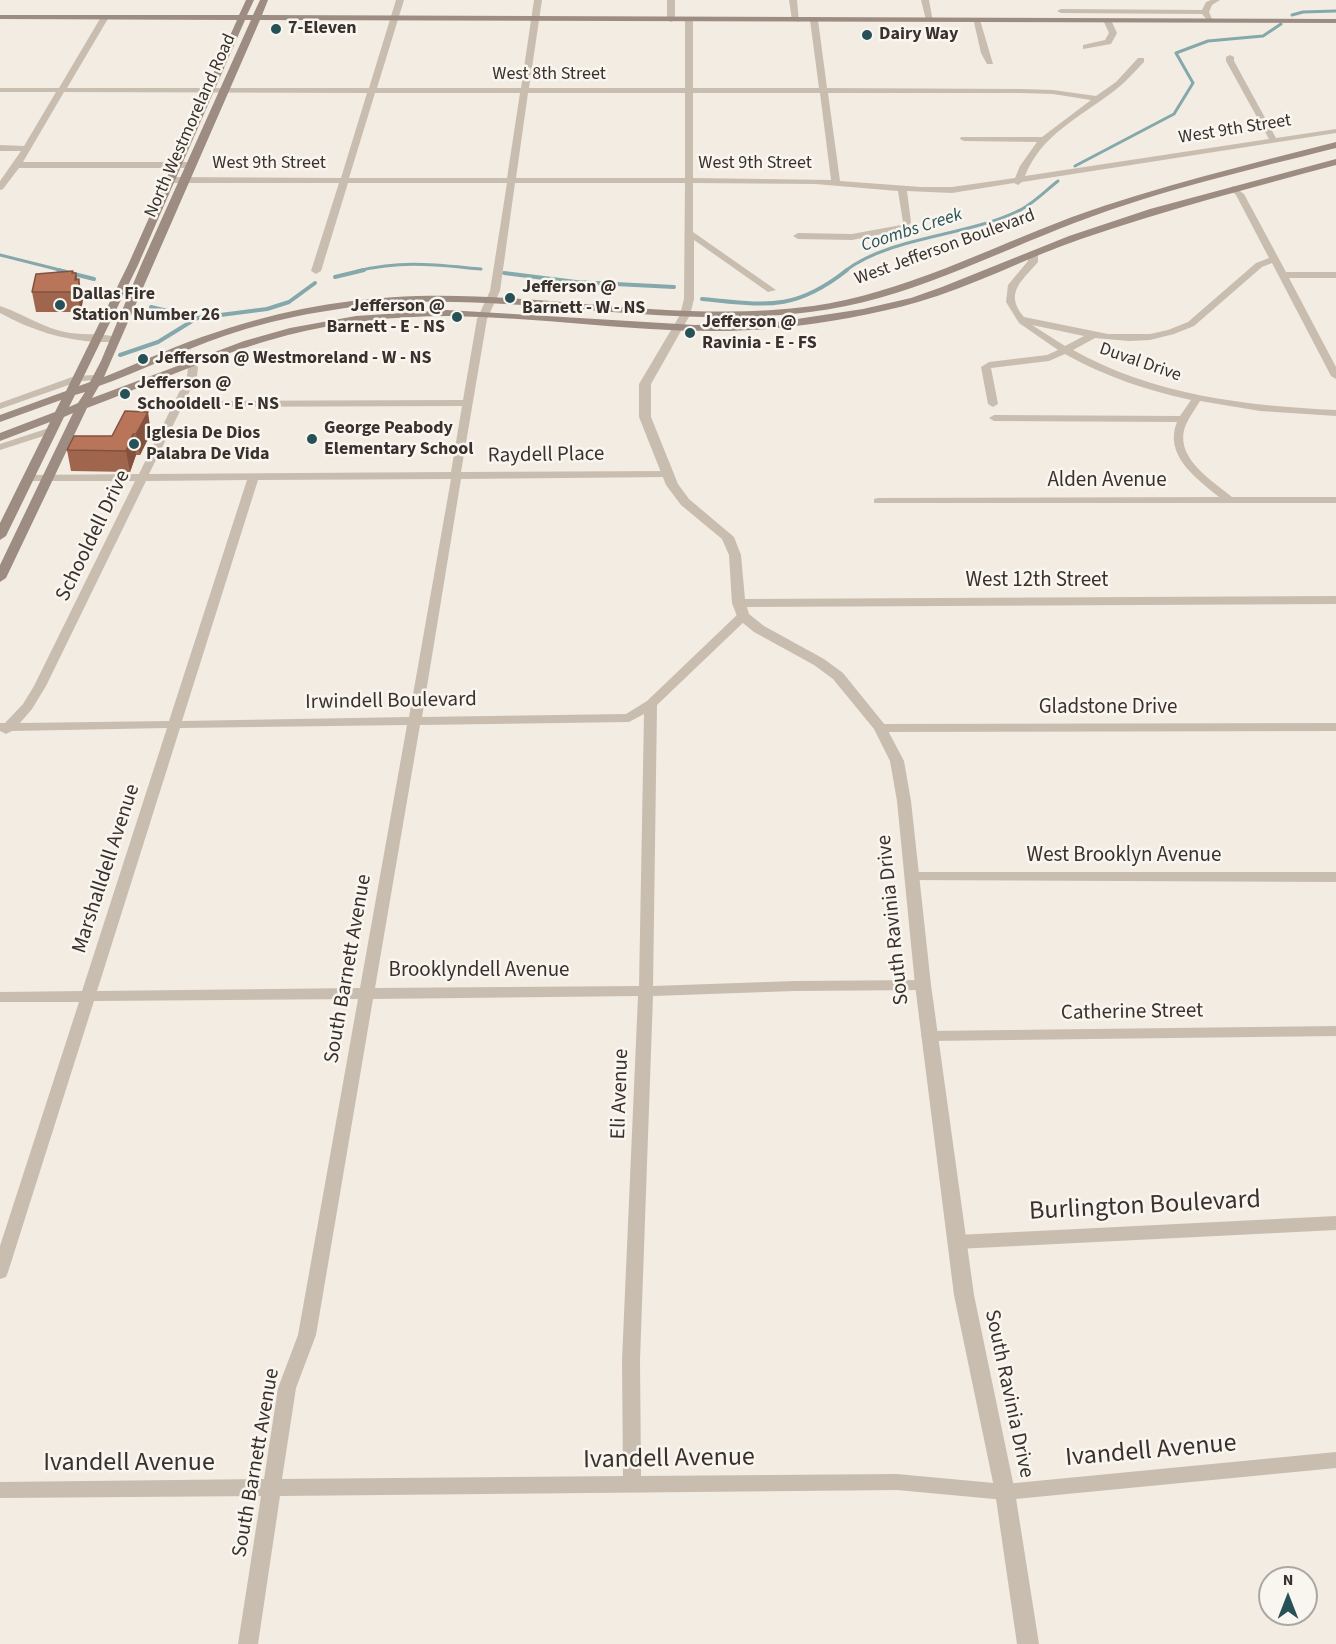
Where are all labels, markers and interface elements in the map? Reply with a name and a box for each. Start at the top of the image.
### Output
place label: 7-Eleven [288,18,357,40]
marker: 7-Eleven [269,22,283,36]
place label: Dairy Way [879,24,958,46]
marker: Dairy Way [860,28,874,42]
street label: North Westmoreland Road [141,31,241,221]
street label: West 8th Street [492,64,606,86]
street label: West 9th Street [1177,110,1293,150]
street label: West 9th Street [212,153,326,175]
street label: West 9th Street [698,153,812,175]
street label: West Jefferson Boulevard [852,205,1038,291]
water label: Coombs Creek [859,205,965,257]
place label: Jefferson @ Barnett - W - NS [522,277,645,320]
place label: Dallas Fire Station Number 26 [72,284,220,326]
marker: Jefferson @ Barnett - W - NS [503,291,517,305]
place label: Jefferson @ Barnett - E - NS [326,296,445,338]
marker: Dallas Fire Station Number 26 [53,298,67,312]
marker: Jefferson @ Barnett - E - NS [450,310,464,324]
place label: Jefferson @ Ravinia - E - FS [702,312,817,354]
marker: Jefferson @ Ravinia - E - FS [683,326,697,340]
street label: Duval Drive [1096,339,1184,387]
place label: Jefferson @ Westmoreland - W - NS [155,348,431,370]
marker: Jefferson @ Westmoreland - W - NS [136,352,150,366]
place label: Jefferson @ Schooldell - E - NS [137,373,279,416]
marker: Jefferson @ Schooldell - E - NS [118,387,132,401]
place label: George Peabody Elementary School [324,418,474,460]
place label: Iglesia De Dios Palabra De Vida [146,423,269,466]
marker: George Peabody Elementary School [305,432,319,446]
marker: Iglesia De Dios Palabra De Vida [127,437,141,451]
street label: Raydell Place [488,442,604,470]
street label: Schooldell Drive [51,466,137,606]
street label: Alden Avenue [1047,468,1167,494]
street label: West 12th Street [966,568,1108,594]
street label: Irwindell Boulevard [305,688,477,716]
street label: Gladstone Drive [1039,695,1177,721]
street label: Marshalldell Avenue [68,781,146,957]
street label: South Ravinia Drive [873,834,915,1006]
street label: West Brooklyn Avenue [1027,843,1221,869]
street label: South Barnett Avenue [320,873,378,1065]
street label: Brooklyndell Avenue [389,958,569,984]
street label: Catherine Street [1061,999,1203,1027]
street label: Eli Avenue [607,1048,635,1140]
street label: Burlington Boulevard [1028,1185,1262,1229]
street label: South Ravinia Drive [978,1308,1038,1480]
street label: South Barnett Avenue [228,1367,286,1559]
street label: Ivandell Avenue [1064,1429,1238,1475]
street label: Ivandell Avenue [583,1443,755,1477]
street label: Ivandell Avenue [43,1448,215,1480]
north arrow [1258,1566,1318,1626]
text: N [1283,1569,1293,1591]

